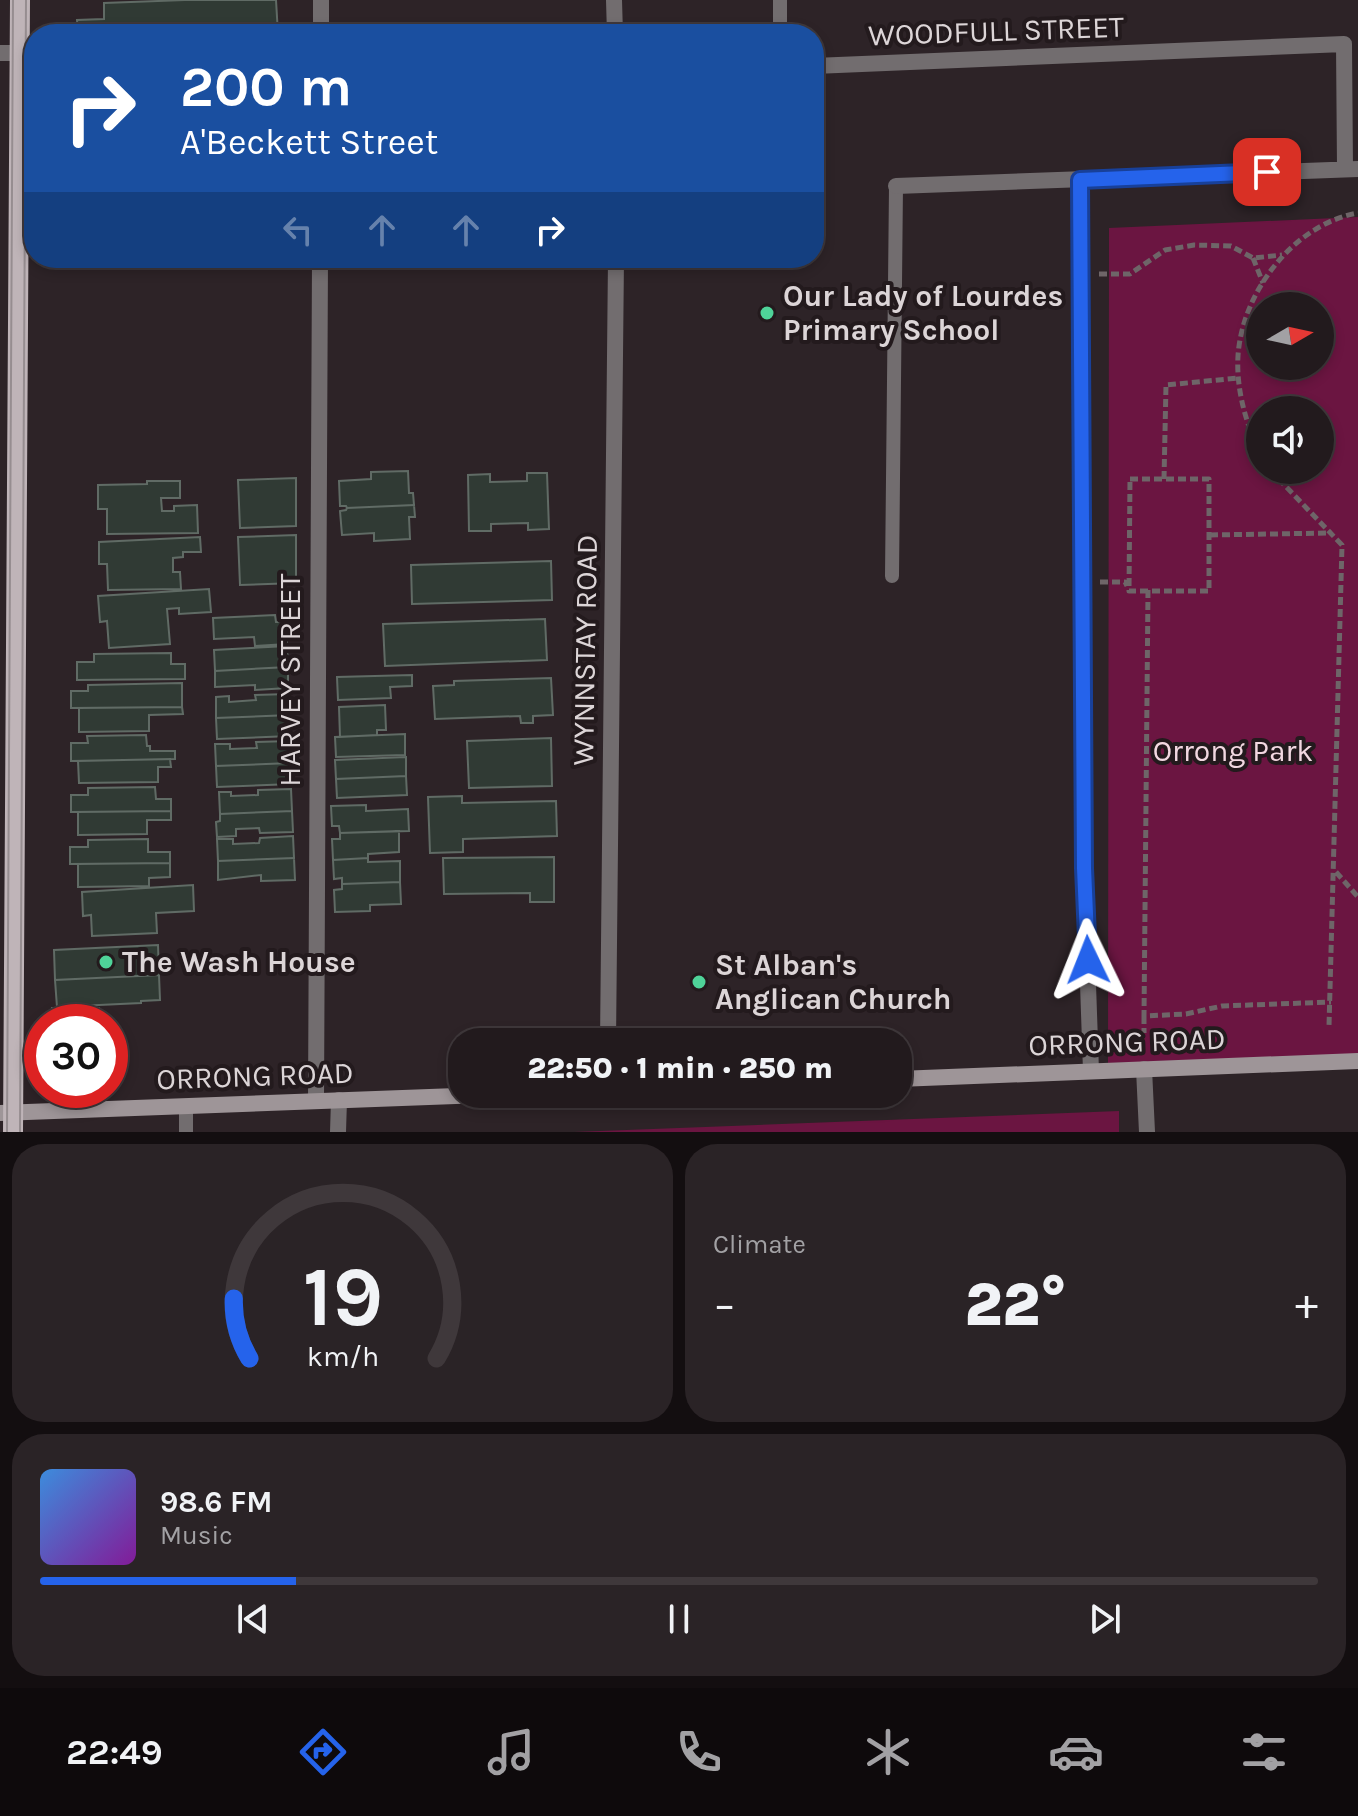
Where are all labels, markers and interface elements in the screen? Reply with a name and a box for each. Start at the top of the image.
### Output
street label: WOODFULL STREET [867,9,1125,53]
text: 200 m [180,54,352,119]
icon: right [48,56,152,160]
text: A'Beckett Street [180,121,438,163]
pin [1233,138,1301,206]
icon: arrive [1245,150,1289,194]
icon: left [276,208,320,252]
icon: ahead [360,208,404,252]
icon: ahead [444,208,488,252]
icon: right [528,208,572,252]
place label: Our Lady of Lourdes Primary School [783,278,1063,348]
north arrow [1246,292,1334,380]
map controls [1246,292,1334,484]
marker: Our Lady of Lourdes Primary School [758,304,776,322]
button: sound [1246,396,1334,484]
street label: WYNNSTAY ROAD [565,534,605,766]
street label: HARVEY STREET [272,573,308,787]
park label: Orrong Park [1153,733,1313,769]
position arrow [1046,918,1130,1002]
place label: The Wash House [122,944,356,980]
place label: St Alban's Anglican Church [715,947,951,1017]
marker: The Wash House [97,953,115,971]
marker: St Alban's Anglican Church [690,973,708,991]
speed limit sign: 30 [24,1004,128,1108]
street label: ORRONG ROAD [1028,1021,1226,1063]
text: 22:50 · 1 min · 250 m [527,1050,833,1086]
street label: ORRONG ROAD [156,1055,354,1097]
text: Climate [713,1229,806,1260]
text: 19 [302,1249,383,1346]
text: 22° [964,1270,1067,1340]
text: − [713,1279,736,1330]
text: + [1295,1279,1318,1330]
text: km/h [306,1340,379,1373]
text: 98.6 FM [160,1484,273,1520]
text: Music [160,1520,233,1551]
icon: previous [231,1597,275,1641]
icon: pause [657,1597,701,1641]
icon: next [1083,1597,1127,1641]
icon: directions [295,1724,351,1780]
icon: music [483,1724,539,1780]
icon: phone [671,1724,727,1780]
icon: climate [860,1724,916,1780]
icon: car [1048,1724,1104,1780]
icon: filters [1236,1724,1292,1780]
text: 22:49 [66,1731,163,1773]

